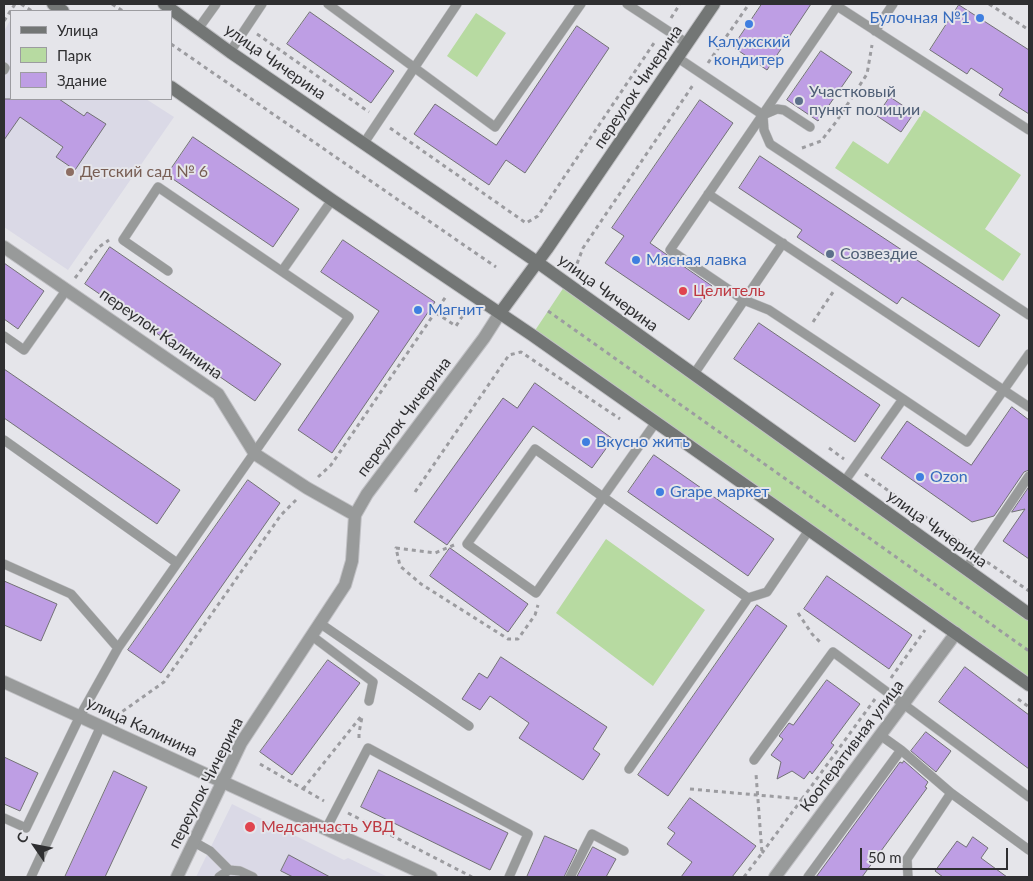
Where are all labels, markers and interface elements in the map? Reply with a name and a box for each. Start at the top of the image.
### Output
place label: Булочная №1 [870,8,970,28]
legend [10,10,172,100]
marker: Булочная №1 [974,12,986,24]
marker: Калужский кондитер [743,18,755,30]
street label: улица Чичерина [221,20,329,104]
text: Улица [57,21,98,39]
street label: переулок Чичерина [590,22,686,152]
place label: Калужский кондитер [708,32,790,70]
text: Парк [57,46,91,64]
text: Здание [57,71,107,89]
place label: Участковый пункт полиции [809,82,920,120]
marker: Участковый пункт полиции [793,95,805,107]
place label: Детский сад № 6 [80,162,208,182]
marker: Детский сад № 6 [64,166,76,178]
place label: Созвездие [840,244,918,264]
marker: Созвездие [824,248,836,260]
street label: улица Чичерина [554,250,662,336]
place label: Мясная лавка [646,250,747,270]
marker: Мясная лавка [630,254,642,266]
place label: Целитель [693,281,765,301]
street label: переулок Калинина [96,284,226,384]
marker: Целитель [677,285,689,297]
place label: Магнит [428,300,483,320]
marker: Магнит [412,304,424,316]
street label: переулок Чичерина [353,354,455,480]
place label: Вкусно жить [596,432,690,452]
marker: Вкусно жить [580,436,592,448]
place label: Ozon [930,467,968,487]
marker: Ozon [914,471,926,483]
place label: Grape маркет [670,482,769,502]
marker: Grape маркет [654,486,666,498]
street label: улица Чичерина [883,486,991,572]
street label: Кооперативная улица [796,676,908,816]
street label: улица Калинина [84,693,200,761]
street label: переулок Чичерина [165,714,247,852]
place label: Медсанчасть УВД [261,817,395,837]
marker: Медсанчасть УВД [243,820,257,834]
north arrow [10,821,60,871]
text: С [12,829,32,846]
scale bar [863,838,1010,870]
text: 50 m [868,848,902,866]

